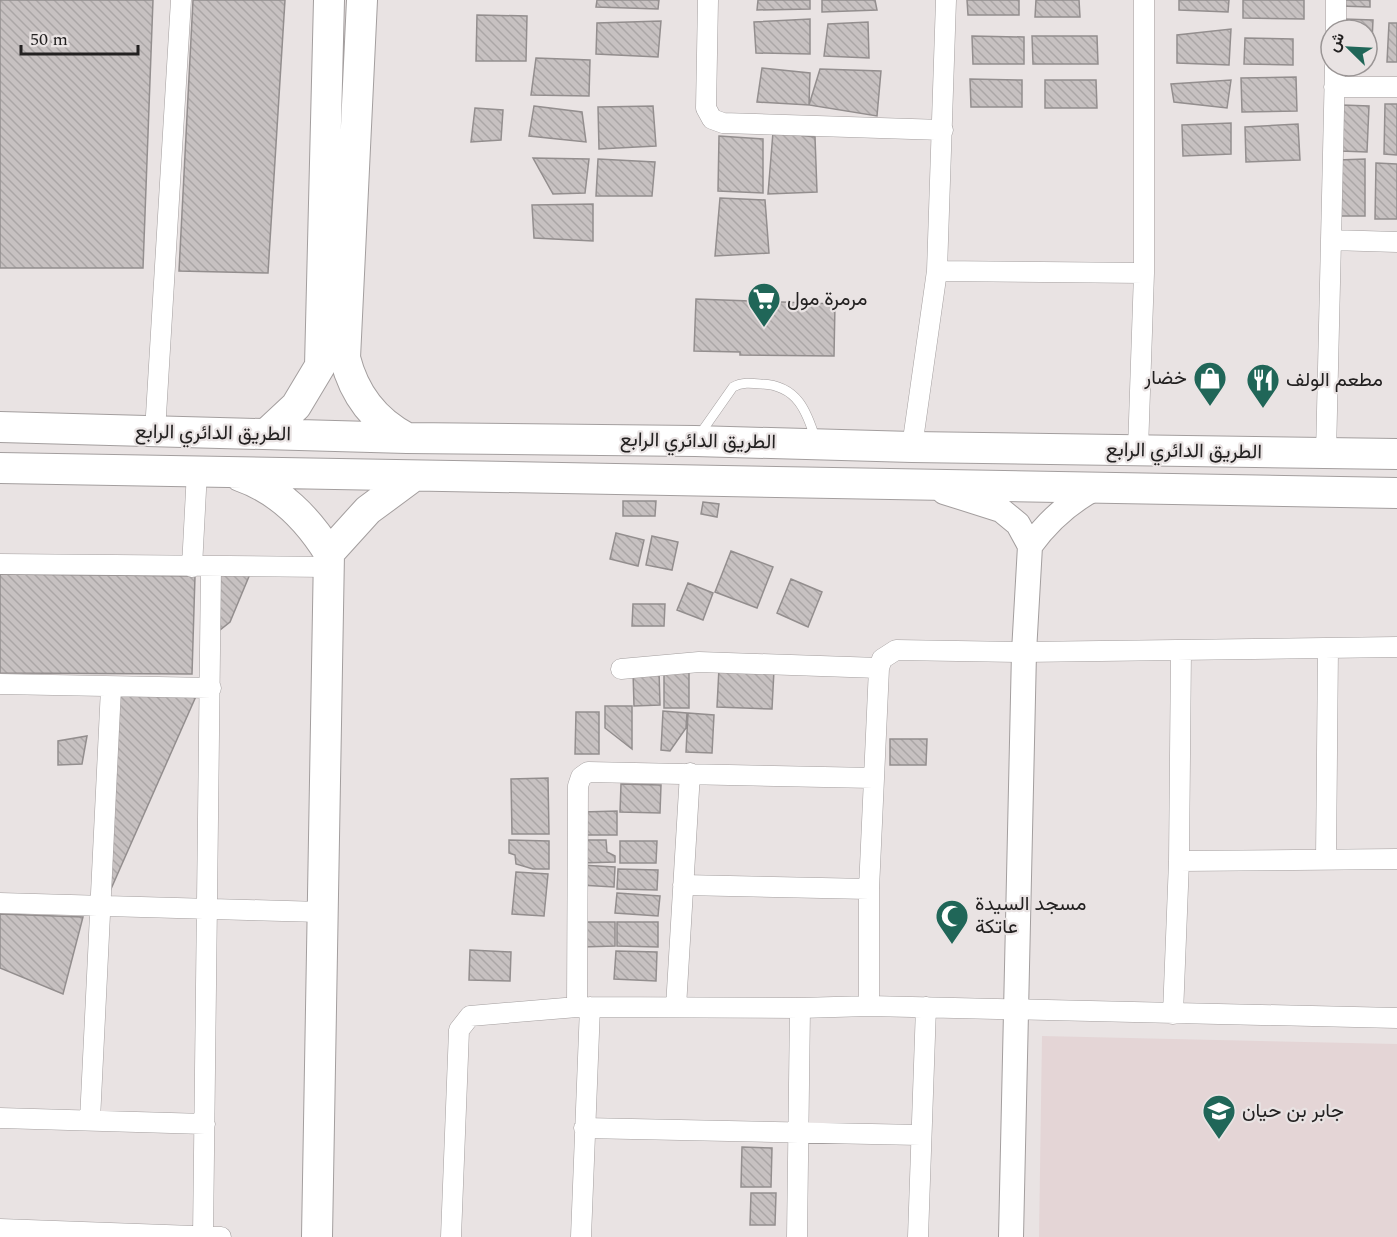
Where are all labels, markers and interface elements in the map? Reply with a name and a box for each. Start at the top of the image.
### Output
scale bar [21,18,138,56]
north arrow [1319,18,1379,78]
text: 50 m [30,26,68,53]
text: ش [1321,29,1351,56]
supermarket icon: مرمرة مول [746,281,782,328]
place label: مرمرة مول [787,284,867,314]
shop icon: خضار [1192,360,1228,407]
restaurant icon: مطعم الولف [1245,362,1281,409]
place label: خضار [1143,363,1187,393]
place label: مطعم الولف [1286,365,1383,395]
street label: الطريق الدائري الرابع [135,417,291,450]
street label: الطريق الدائري الرابع [620,425,776,458]
street label: الطريق الدائري الرابع [1106,435,1262,468]
place label: مسجد السيدة عاتكة [975,889,1086,942]
mosque icon: مسجد السيدة عاتكة [934,898,970,945]
school or university icon: جابر بن حيان [1201,1093,1237,1140]
place label: جابر بن حيان [1242,1096,1344,1126]

